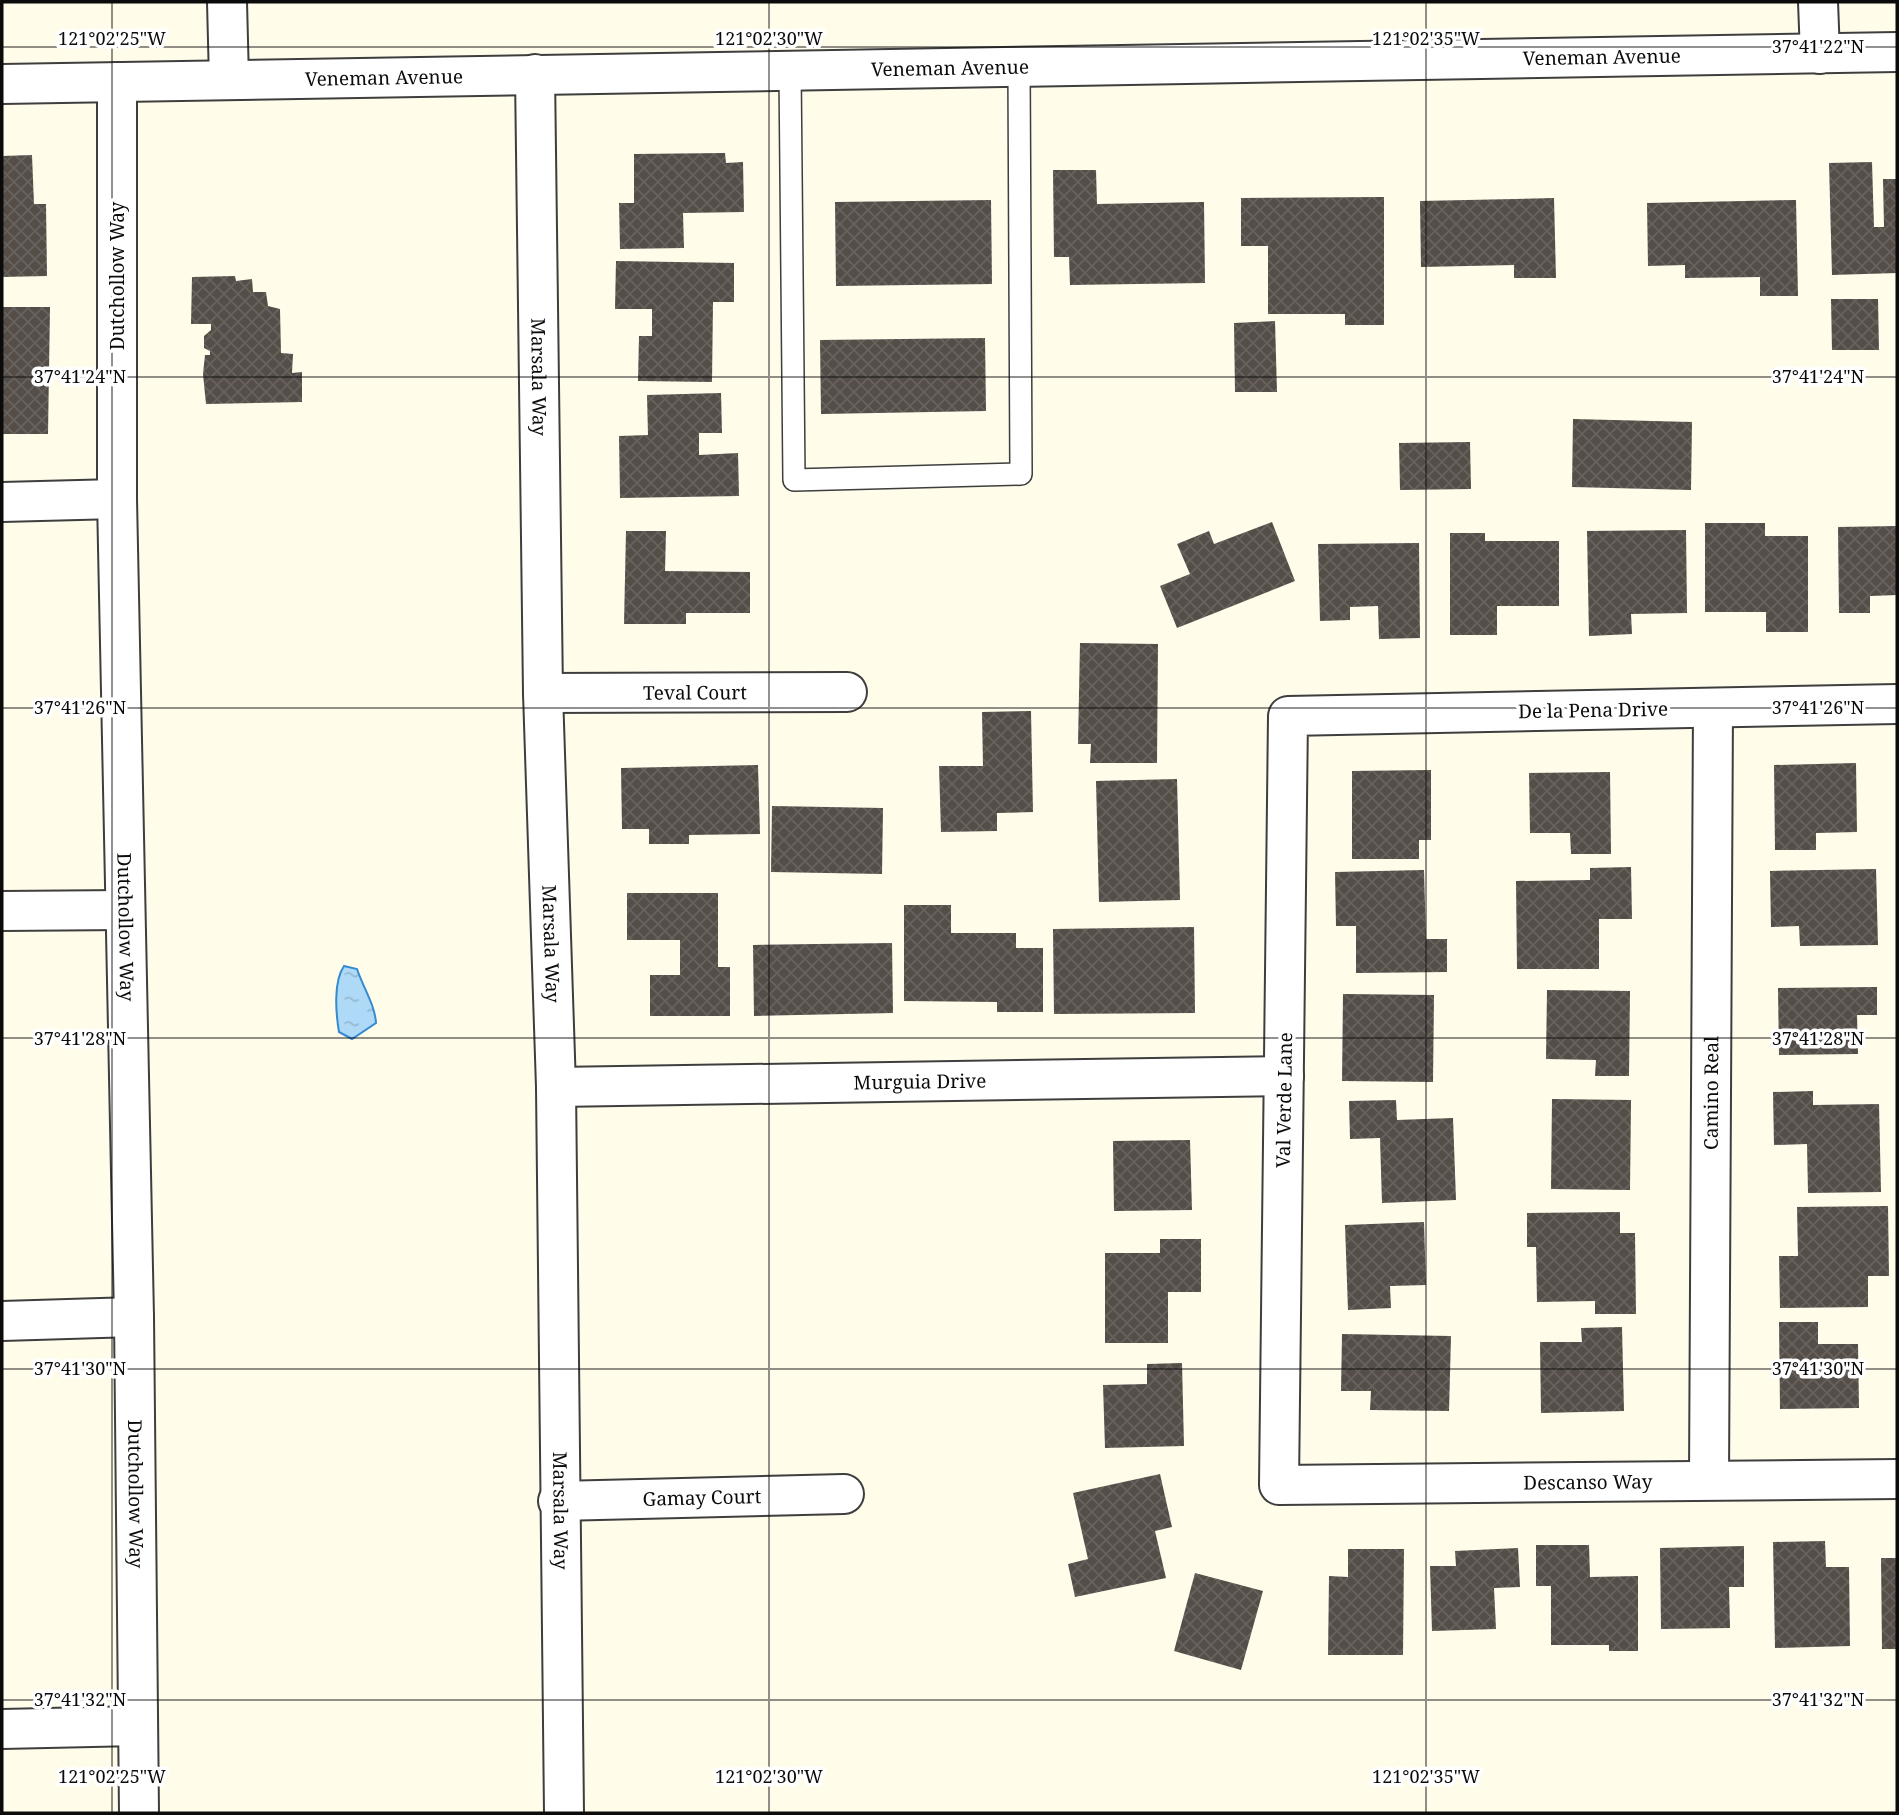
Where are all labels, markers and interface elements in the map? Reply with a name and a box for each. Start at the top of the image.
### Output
text: 121°02'25"W [58,26,166,50]
text: 121°02'30"W [715,26,823,50]
text: 121°02'35"W [1372,26,1480,50]
text: 37°41'22"N [1772,34,1865,58]
street label: Veneman Avenue [1522,43,1681,71]
street label: Veneman Avenue [871,54,1029,82]
street label: Veneman Avenue [305,63,463,92]
street label: Dutchollow Way [104,201,130,350]
street label: Marsala Way [525,318,553,436]
text: 37°41'24"N [34,364,127,388]
text: 37°41'24"N [1772,364,1865,388]
street label: Teval Court [643,679,747,706]
text: 37°41'26"N [34,695,127,719]
text: 37°41'26"N [1772,695,1865,719]
street label: De la Pena Drive [1518,696,1668,724]
street label: Dutchollow Way [111,852,140,1002]
street label: Marsala Way [536,884,566,1003]
text: 37°41'28"N [34,1026,127,1050]
text: 37°41'28"N [1772,1026,1865,1050]
street label: Val Verde Lane [1270,1032,1298,1168]
street label: Camino Real [1698,1036,1724,1150]
street label: Murguia Drive [853,1067,987,1096]
text: 37°41'30"N [34,1356,127,1380]
text: 37°41'30"N [1772,1356,1865,1380]
street label: Dutchollow Way [122,1419,150,1569]
street label: Marsala Way [547,1452,574,1570]
street label: Descanso Way [1523,1468,1653,1496]
street label: Gamay Court [642,1483,762,1512]
text: 37°41'32"N [34,1687,127,1711]
text: 37°41'32"N [1772,1687,1865,1711]
text: 121°02'25"W [58,1764,166,1788]
text: 121°02'30"W [715,1764,823,1788]
text: 121°02'35"W [1372,1764,1480,1788]

